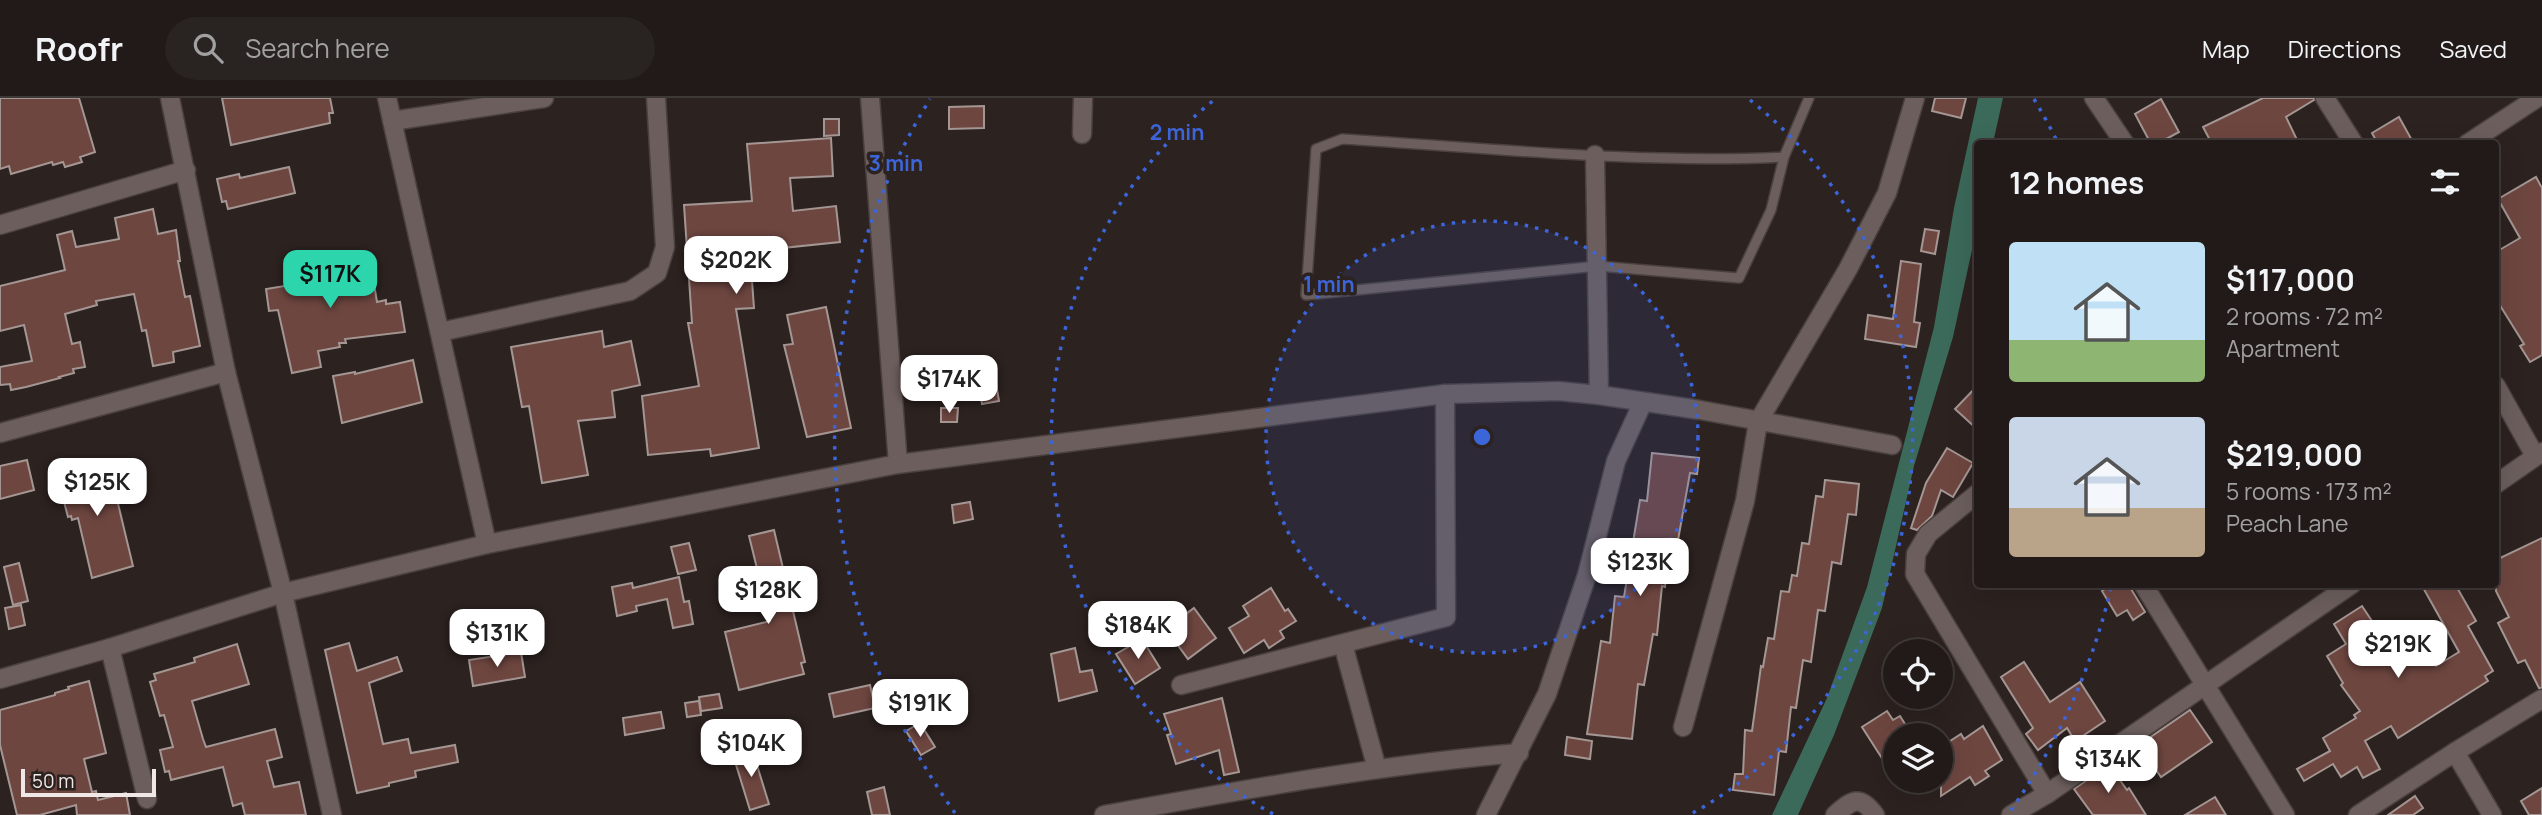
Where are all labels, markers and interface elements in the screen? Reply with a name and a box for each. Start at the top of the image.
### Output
search box [165,17,655,80]
text: Roofr [35,26,123,71]
icon: search [189,29,227,67]
text: Search here [245,30,390,66]
text: Map [2202,32,2250,65]
text: Directions [2288,32,2401,65]
text: Saved [2439,32,2507,65]
text: 2 min [1150,118,1204,146]
text: 3 min [869,149,923,177]
text: 12 homes [2009,162,2144,203]
icon: filters [2426,163,2464,201]
pin: $202K [687,236,785,296]
text: $202K [700,243,772,275]
pin: $117K [281,250,379,310]
text: $117K [299,257,361,289]
text: $117,000 [2226,259,2355,300]
text: 1 min [1303,270,1355,298]
icon: home [2065,270,2149,354]
text: 2 rooms · 72 m² [2226,300,2383,332]
text: Apartment [2226,332,2340,364]
pin: $174K [900,356,998,415]
text: $174K [917,362,981,394]
centre of rings [1470,425,1494,449]
text: $219,000 [2226,434,2363,475]
icon: home [2065,445,2149,529]
pin: $125K [48,458,146,518]
text: $125K [64,465,130,497]
text: 5 rooms · 173 m² [2226,475,2392,507]
text: Peach Lane [2226,507,2348,539]
pin: $123K [1591,538,1689,598]
text: $123K [1607,545,1673,577]
pin: $128K [719,566,817,626]
text: $128K [734,573,802,605]
pin: $184K [1089,602,1187,661]
text: $184K [1104,608,1172,640]
pin: $131K [448,610,546,669]
text: $131K [466,616,528,648]
pin: $219K [2349,620,2447,680]
text: $219K [2364,627,2432,659]
map controls [1883,639,1953,793]
button: locate [1883,639,1953,709]
pin: $191K [871,680,969,739]
text: $191K [888,686,952,718]
pin: $104K [702,720,800,779]
button: layers [1883,723,1953,793]
text: $104K [717,726,785,758]
pin: $134K [2059,736,2157,795]
text: $134K [2075,742,2141,774]
scale bar [21,766,156,798]
text: 50 m [32,768,74,794]

